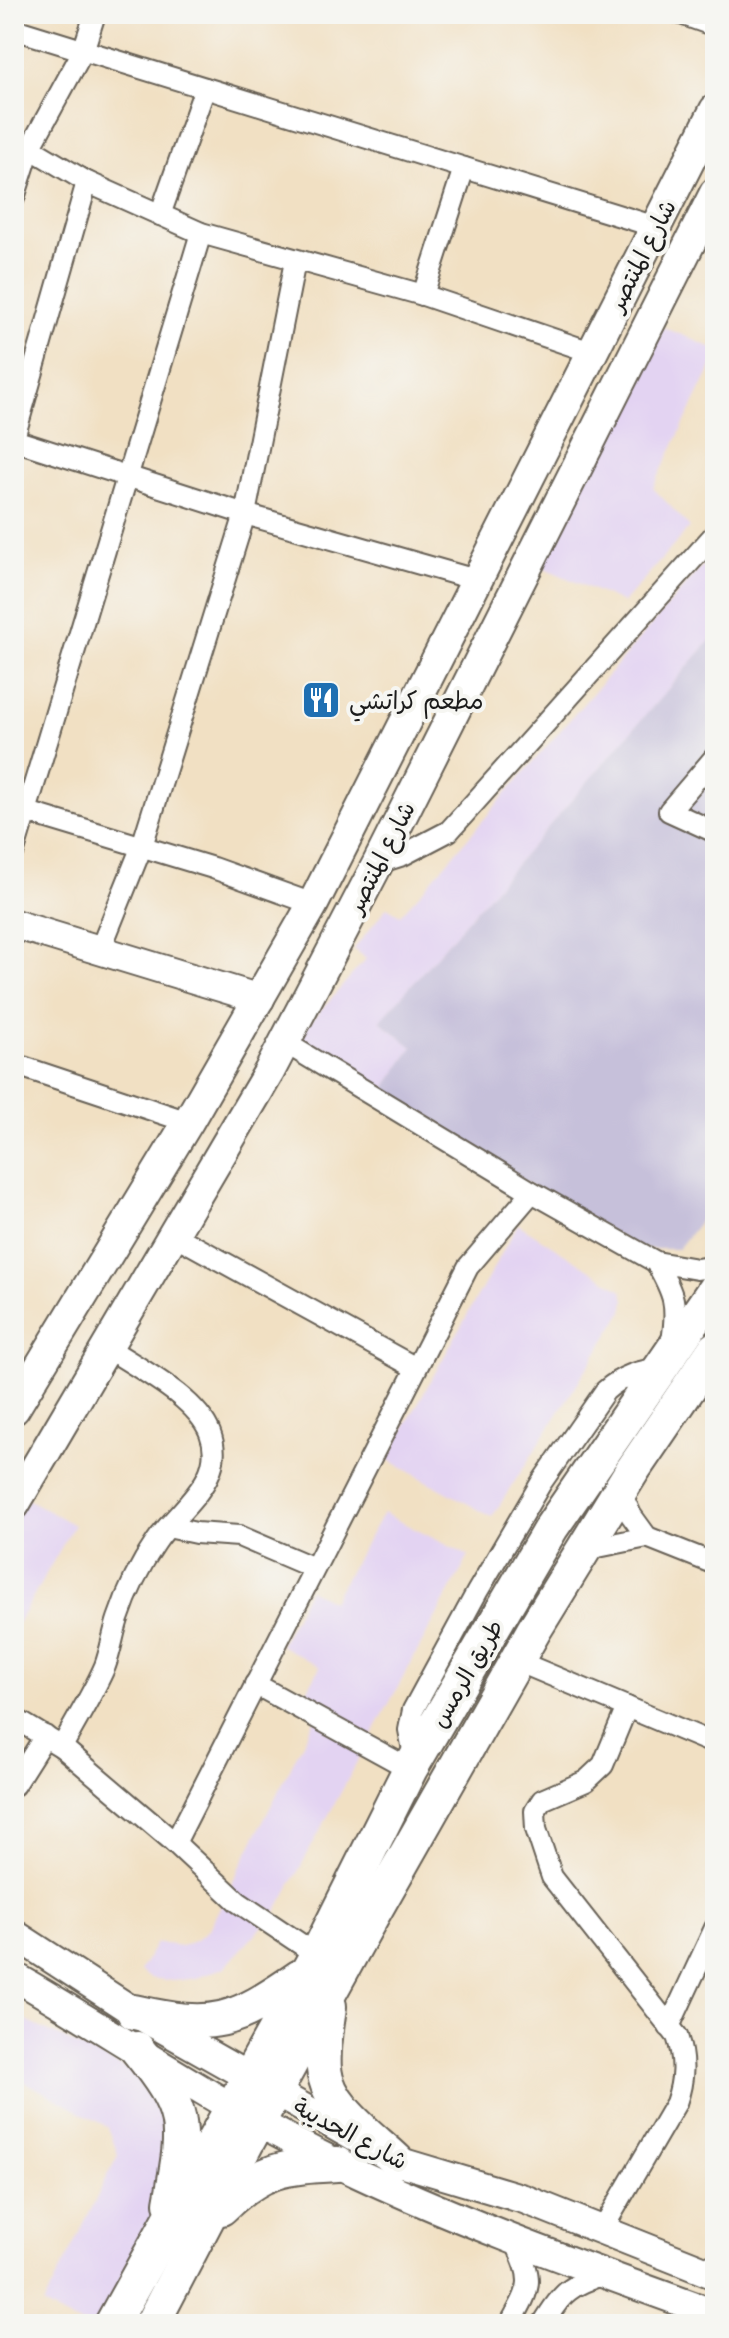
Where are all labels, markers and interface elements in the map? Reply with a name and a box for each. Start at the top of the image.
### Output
street label: شارع المنتصر [598,193,685,319]
restaurant icon: مطعم كراتشي [300,679,342,721]
place label: مطعم كراتشي [349,684,484,722]
street label: شارع المنتصر [337,795,424,921]
street label: طريق الرمس [422,1613,510,1733]
street label: شارع الحديبة [287,2090,414,2178]

